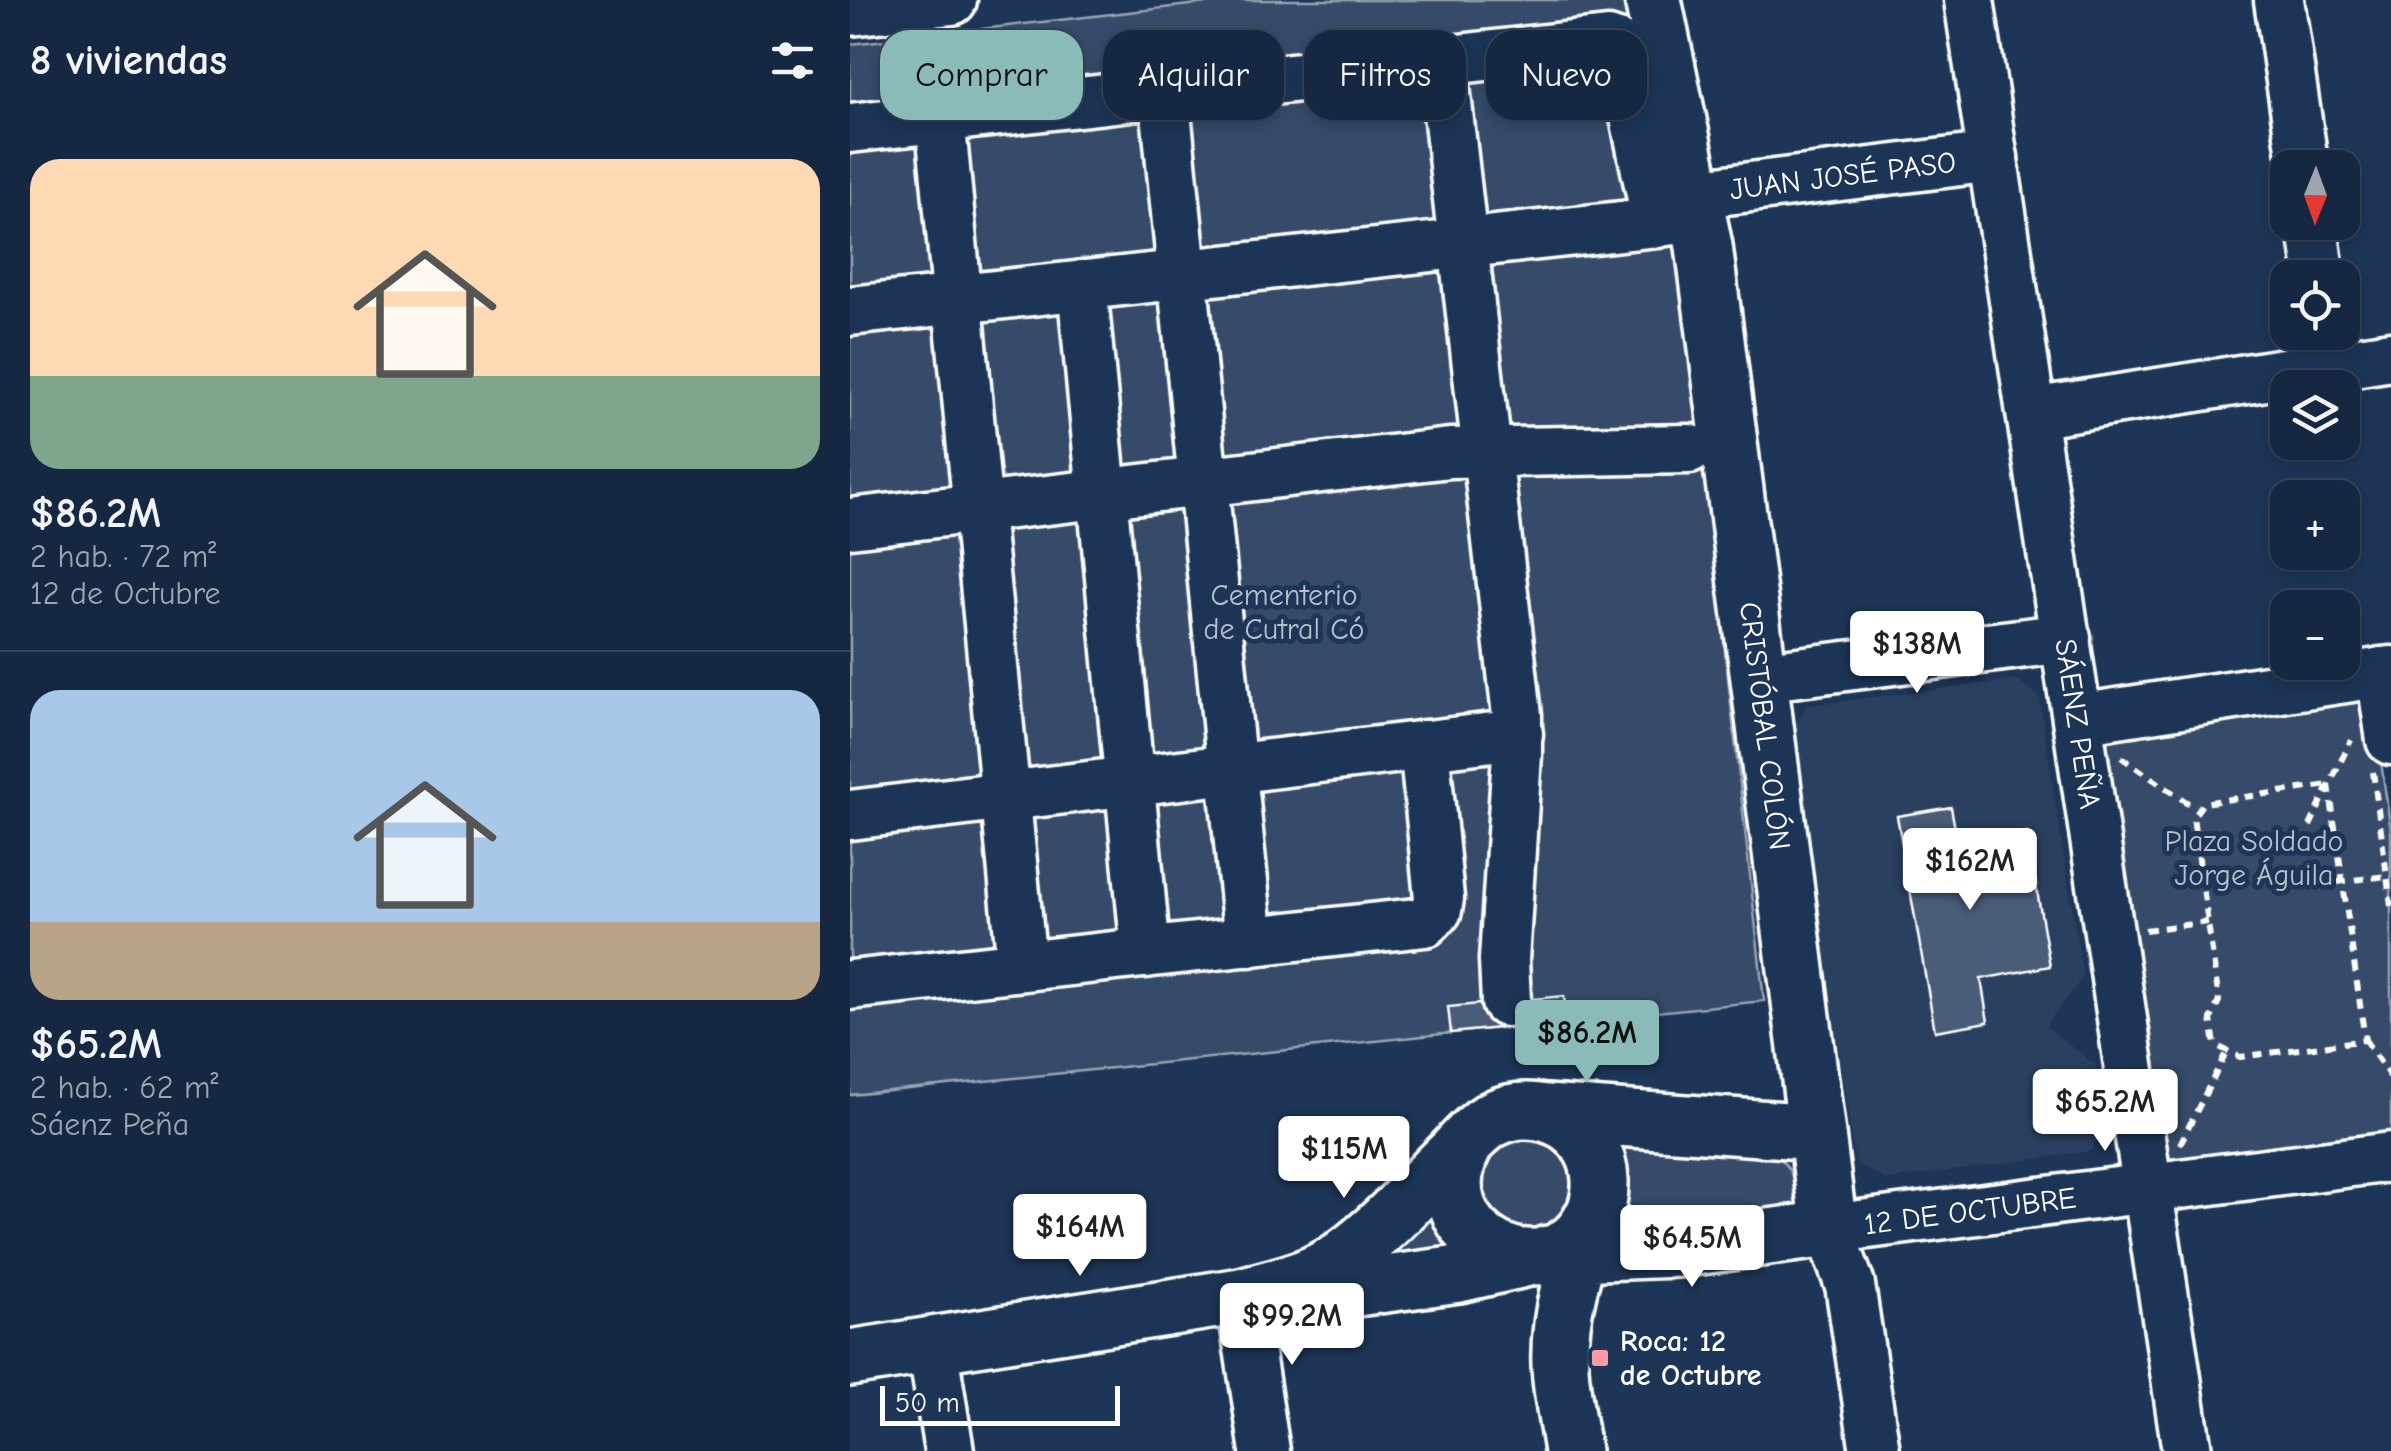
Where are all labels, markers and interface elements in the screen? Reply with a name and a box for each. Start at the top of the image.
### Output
chip: Comprar [880,30,1083,120]
chip: Alquilar [1103,30,1284,120]
chip: Filtros [1304,30,1466,120]
chip: Nuevo [1486,30,1647,120]
icon: filters [765,33,820,88]
text: 8 viviendas [30,36,227,85]
street label: JUAN JOSÉ PASO [1728,145,1958,207]
north arrow [2270,150,2360,240]
map controls [2270,150,2360,680]
icon: home [335,224,515,404]
button: locate [2270,260,2360,350]
button: layers [2270,370,2360,460]
button: + [2270,480,2360,570]
text: $86.2M [30,489,161,538]
text: 2 hab. · 72 m² [30,538,216,575]
text: 12 de Octubre [30,575,221,612]
park label: Cementerio de Cutral Có [1204,578,1364,647]
button: − [2270,590,2360,680]
street label: CRISTÓBAL COLÓN [1732,600,1798,852]
pin: $138M [1847,611,1987,696]
text: $138M [1872,625,1962,662]
street label: SÁENZ PEÑA [2047,637,2107,811]
icon: home [335,755,515,935]
park label: Plaza Soldado Jorge Águila [2165,824,2343,893]
pin: $162M [1900,828,2040,913]
text: $162M [1925,842,2015,879]
pin: $86.2M [1506,1000,1668,1085]
text: $86.2M [1537,1014,1637,1051]
text: $65.2M [30,1020,162,1069]
text: 2 hab. · 62 m² [30,1069,219,1106]
pin: $65.2M [2024,1069,2186,1154]
text: $65.2M [2055,1083,2155,1120]
text: Sáenz Peña [30,1106,189,1143]
pin: $115M [1274,1116,1414,1201]
text: $115M [1300,1130,1388,1167]
street label: 12 DE OCTUBRE [1862,1180,2078,1242]
pin: $164M [1010,1194,1150,1279]
pin: $64.5M [1611,1205,1773,1290]
text: $164M [1035,1208,1125,1245]
text: $64.5M [1642,1219,1742,1256]
pin: $99.2M [1211,1283,1373,1368]
text: $99.2M [1242,1297,1342,1334]
place label: Roca: 12 de Octubre [1620,1324,1761,1393]
marker: Roca: 12 de Octubre [1589,1347,1611,1369]
scale bar [880,1381,1120,1426]
text: 50 m [895,1387,960,1419]

